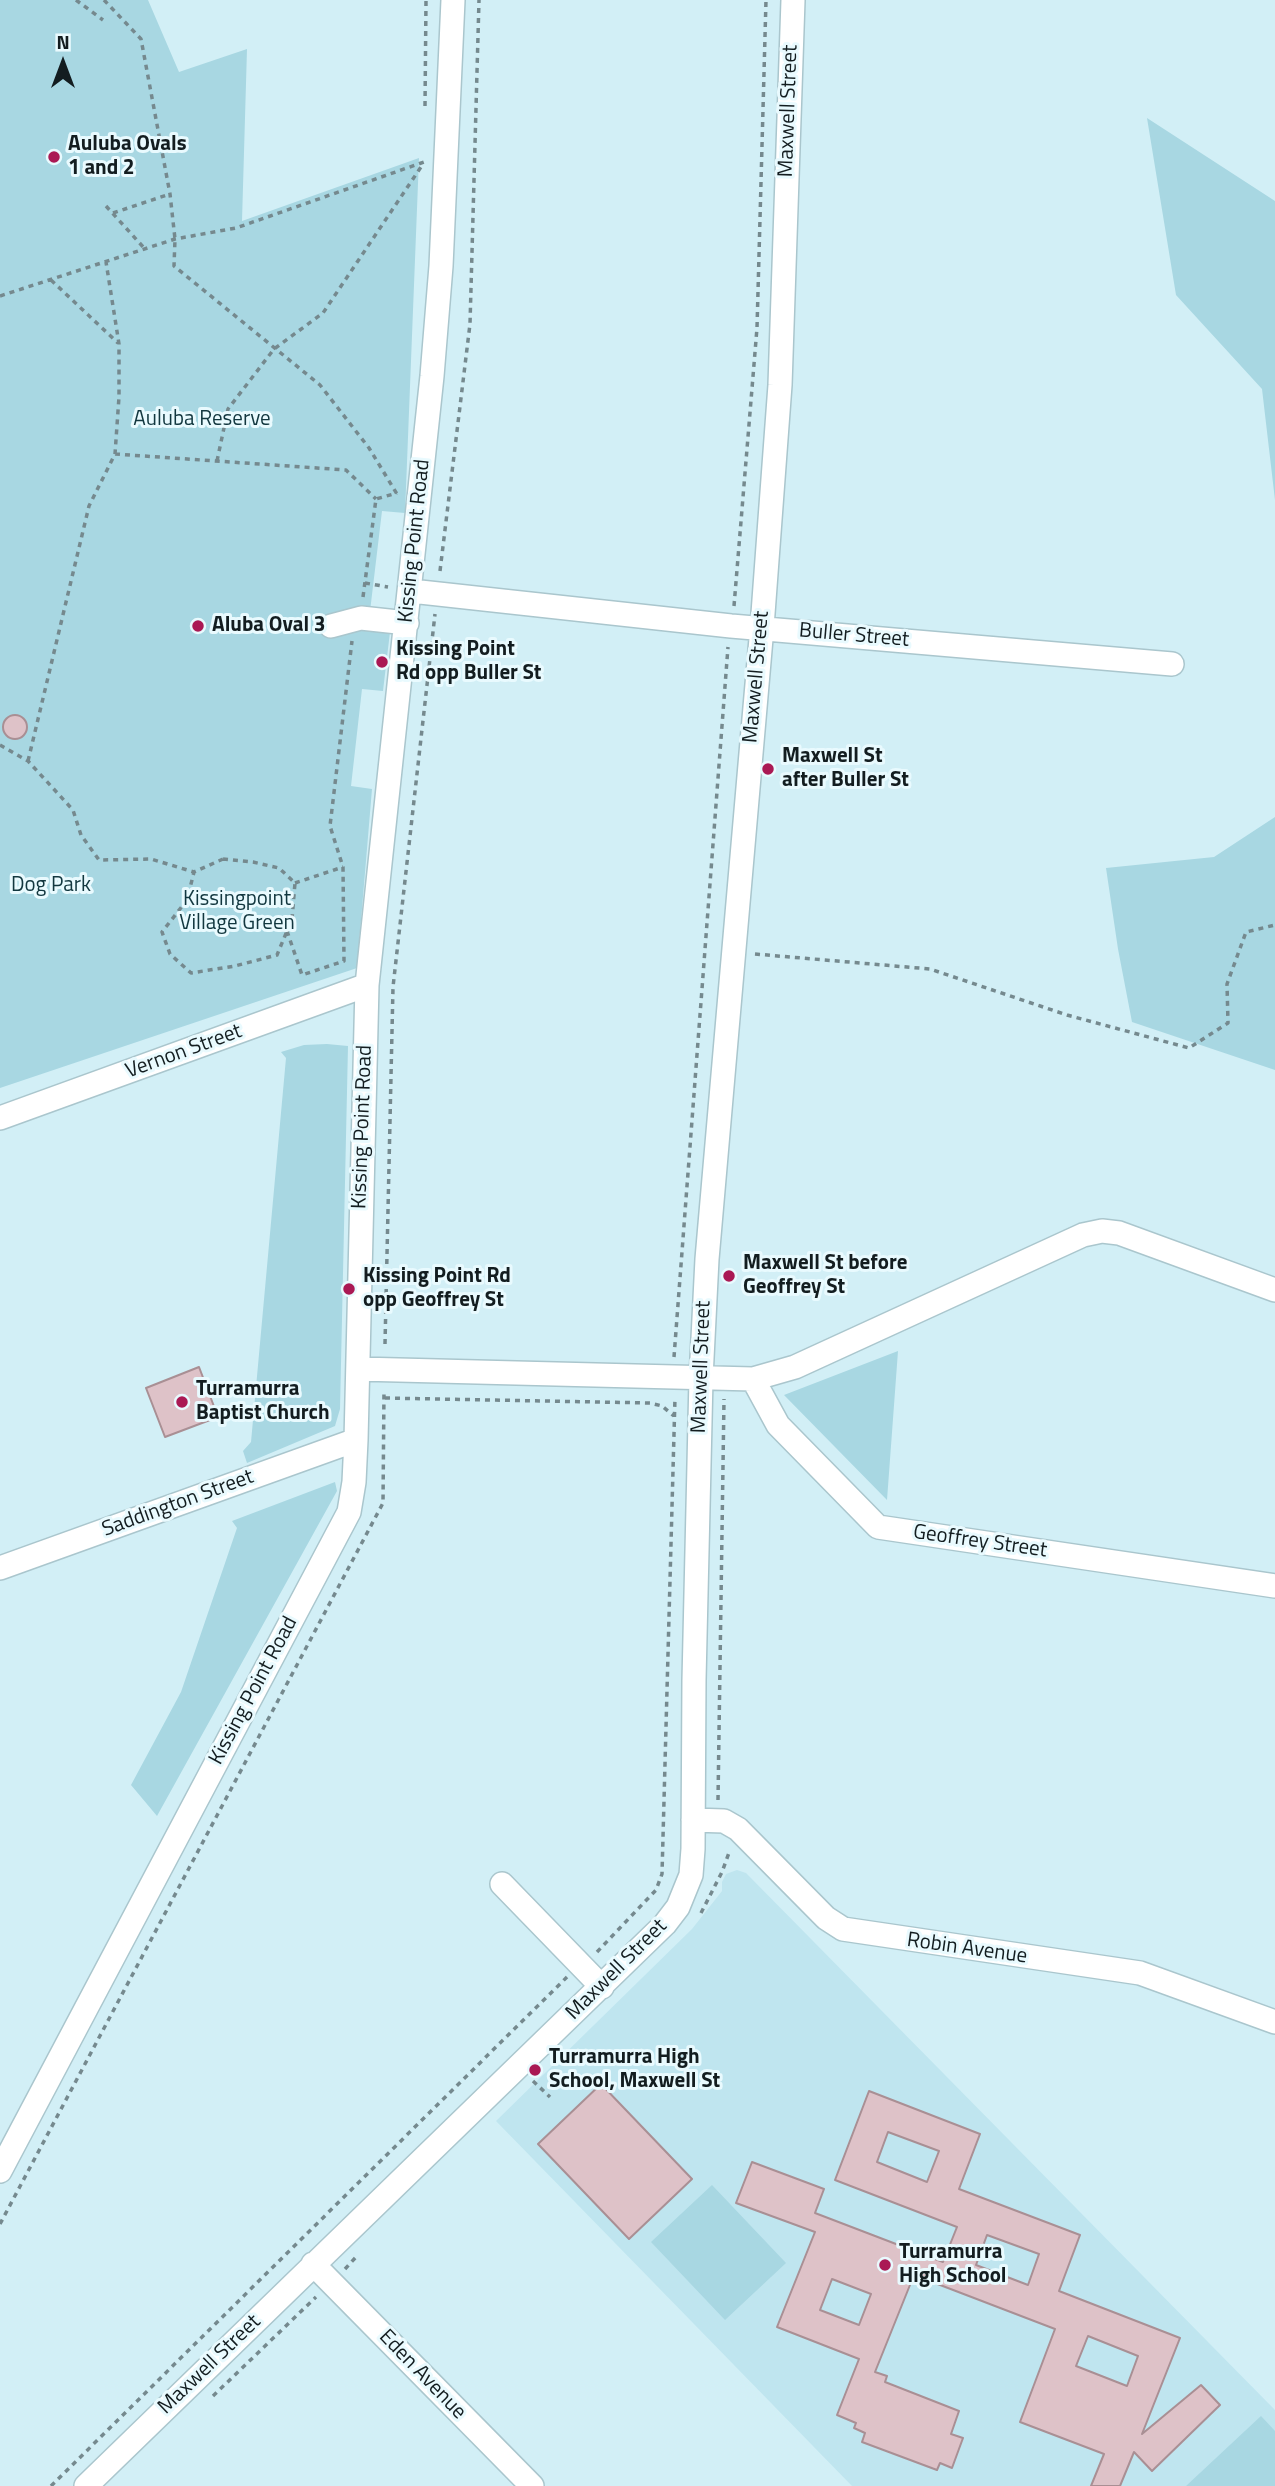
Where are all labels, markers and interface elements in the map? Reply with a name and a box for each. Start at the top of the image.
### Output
text: N [56,27,70,56]
north arrow [28,28,98,98]
street label: Maxwell Street [774,44,804,178]
place label: Auluba Ovals 1 and 2 [68,132,187,182]
marker: Auluba Ovals 1 and 2 [46,149,62,165]
park label: Auluba Reserve [133,407,271,433]
street label: Kissing Point Road [394,458,436,624]
street label: Maxwell Street [739,610,775,744]
place label: Aluba Oval 3 [212,613,326,639]
marker: Aluba Oval 3 [190,618,206,634]
street label: Buller Street [798,619,910,653]
place label: Kissing Point Rd opp Buller St [396,637,542,687]
marker: Kissing Point Rd opp Buller St [374,654,390,670]
place label: Maxwell St after Buller St [782,744,909,794]
marker: Maxwell St after Buller St [760,761,776,777]
park label: Dog Park [11,873,91,899]
park label: Kissingpoint Village Green [179,887,295,937]
street label: Vernon Street [122,1019,246,1085]
street label: Kissing Point Road [348,1045,378,1209]
place label: Maxwell St before Geoffrey St [743,1251,907,1301]
place label: Kissing Point Rd opp Geoffrey St [363,1264,511,1314]
marker: Maxwell St before Geoffrey St [721,1268,737,1284]
marker: Kissing Point Rd opp Geoffrey St [341,1281,357,1297]
street label: Maxwell Street [687,1300,717,1434]
place label: Turramurra Baptist Church [196,1377,330,1427]
marker: Turramurra Baptist Church [174,1394,190,1410]
street label: Saddington Street [99,1465,257,1543]
street label: Geoffrey Street [911,1520,1049,1564]
street label: Kissing Point Road [204,1613,304,1769]
street label: Maxwell Street [561,1914,673,2026]
street label: Robin Avenue [905,1928,1029,1970]
place label: Turramurra High School, Maxwell St [549,2045,720,2095]
marker: Turramurra High School, Maxwell St [527,2062,543,2078]
place label: Turramurra High School [899,2240,1006,2290]
marker: Turramurra High School [877,2257,893,2273]
street label: Maxwell Street [154,2310,266,2420]
street label: Eden Avenue [373,2325,471,2425]

